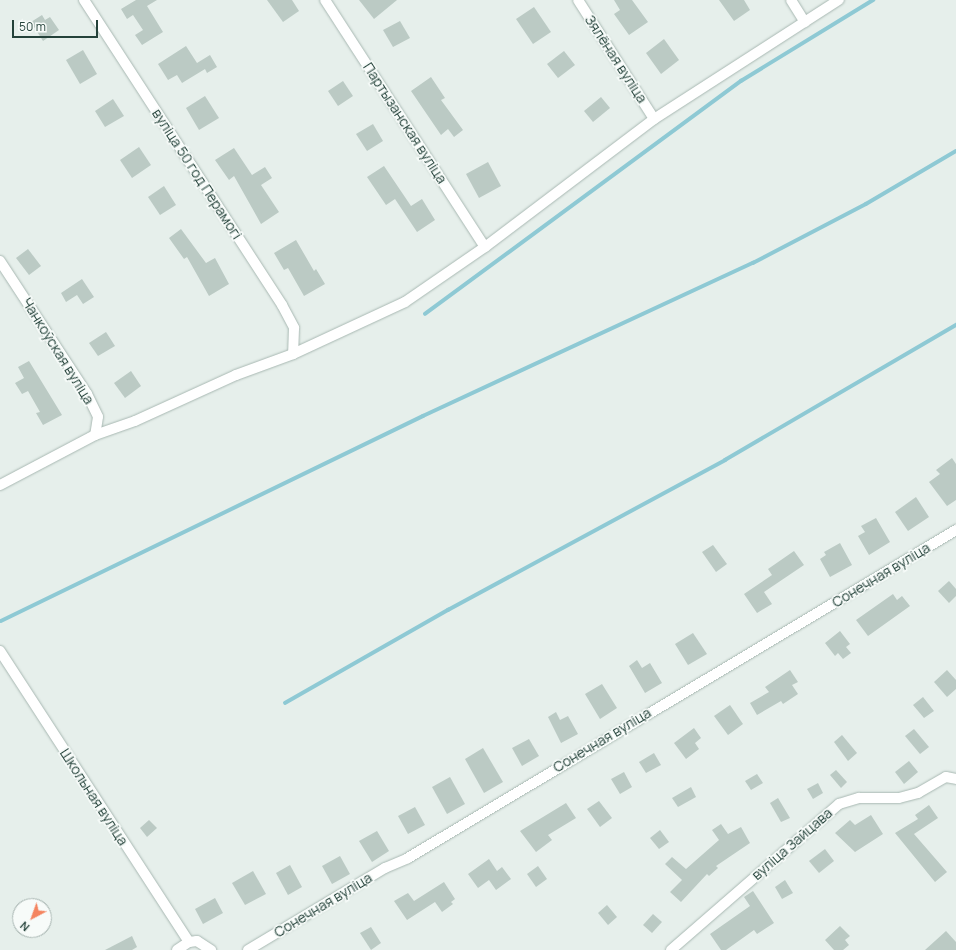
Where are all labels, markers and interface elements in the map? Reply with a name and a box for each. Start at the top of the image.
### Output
scale bar [14,12,100,38]
street label: Зялёная вуліца [581,12,651,106]
text: 50 m [19,18,46,35]
street label: Партызанская вуліца [360,59,450,187]
street label: вуліца 50 год Перамогі [149,106,245,242]
street label: Чанкоўская вуліца [18,295,98,407]
street label: Сонечная вуліца [829,539,933,611]
street label: Сонечная вуліца [550,704,654,776]
street label: Школьная вуліца [56,745,132,849]
street label: вуліца Зайцава [748,805,836,883]
street label: Сонечная вуліца [271,869,375,941]
north arrow [12,898,52,938]
text: N [17,918,32,935]

